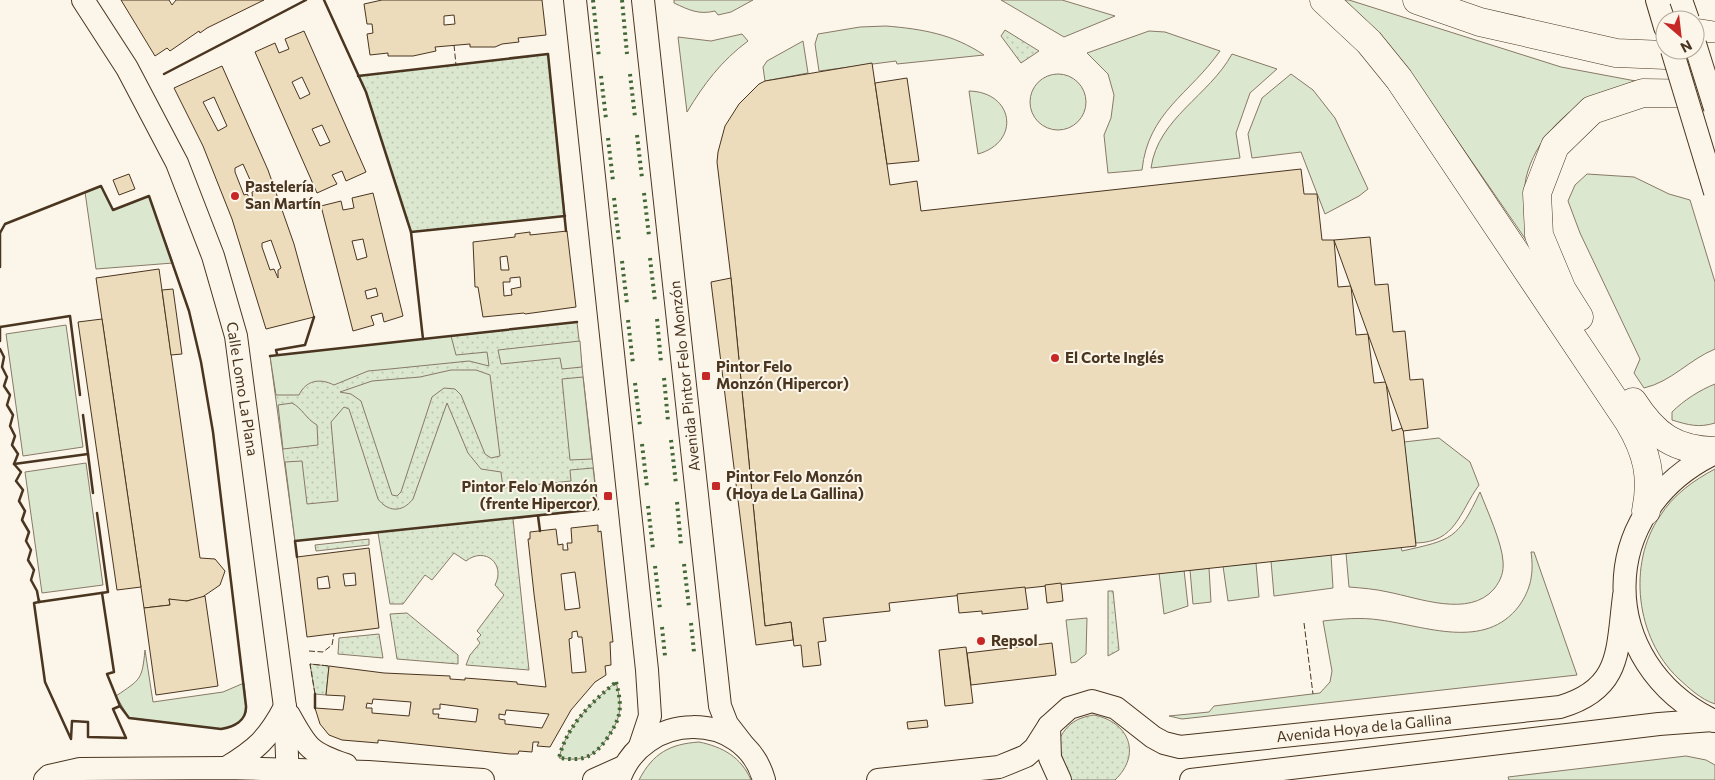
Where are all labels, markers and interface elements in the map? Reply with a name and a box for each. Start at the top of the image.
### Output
north arrow [1655,10,1705,60]
text: N [1678,37,1695,57]
place label: Pastelería San Martín [245,177,321,212]
marker: Pastelería San Martín [229,190,241,202]
street label: Avenida Pintor Felo Monzón [665,280,703,472]
street label: Calle Lomo La Plana [223,320,262,457]
place label: El Corte Inglés [1065,348,1164,366]
marker: El Corte Inglés [1049,352,1061,364]
place label: Pintor Felo Monzón (Hipercor) [716,357,849,392]
marker: Pintor Felo Monzón (Hipercor) [700,370,712,382]
place label: Pintor Felo Monzón (Hoya de La Gallina) [726,467,864,502]
place label: Pintor Felo Monzón (frente Hipercor) [461,477,598,512]
marker: Pintor Felo Monzón (Hoya de La Gallina) [710,480,722,492]
marker: Pintor Felo Monzón (frente Hipercor) [602,490,614,502]
place label: Repsol [991,631,1038,649]
marker: Repsol [975,635,987,647]
street label: Avenida Hoya de la Gallina [1275,709,1452,745]

